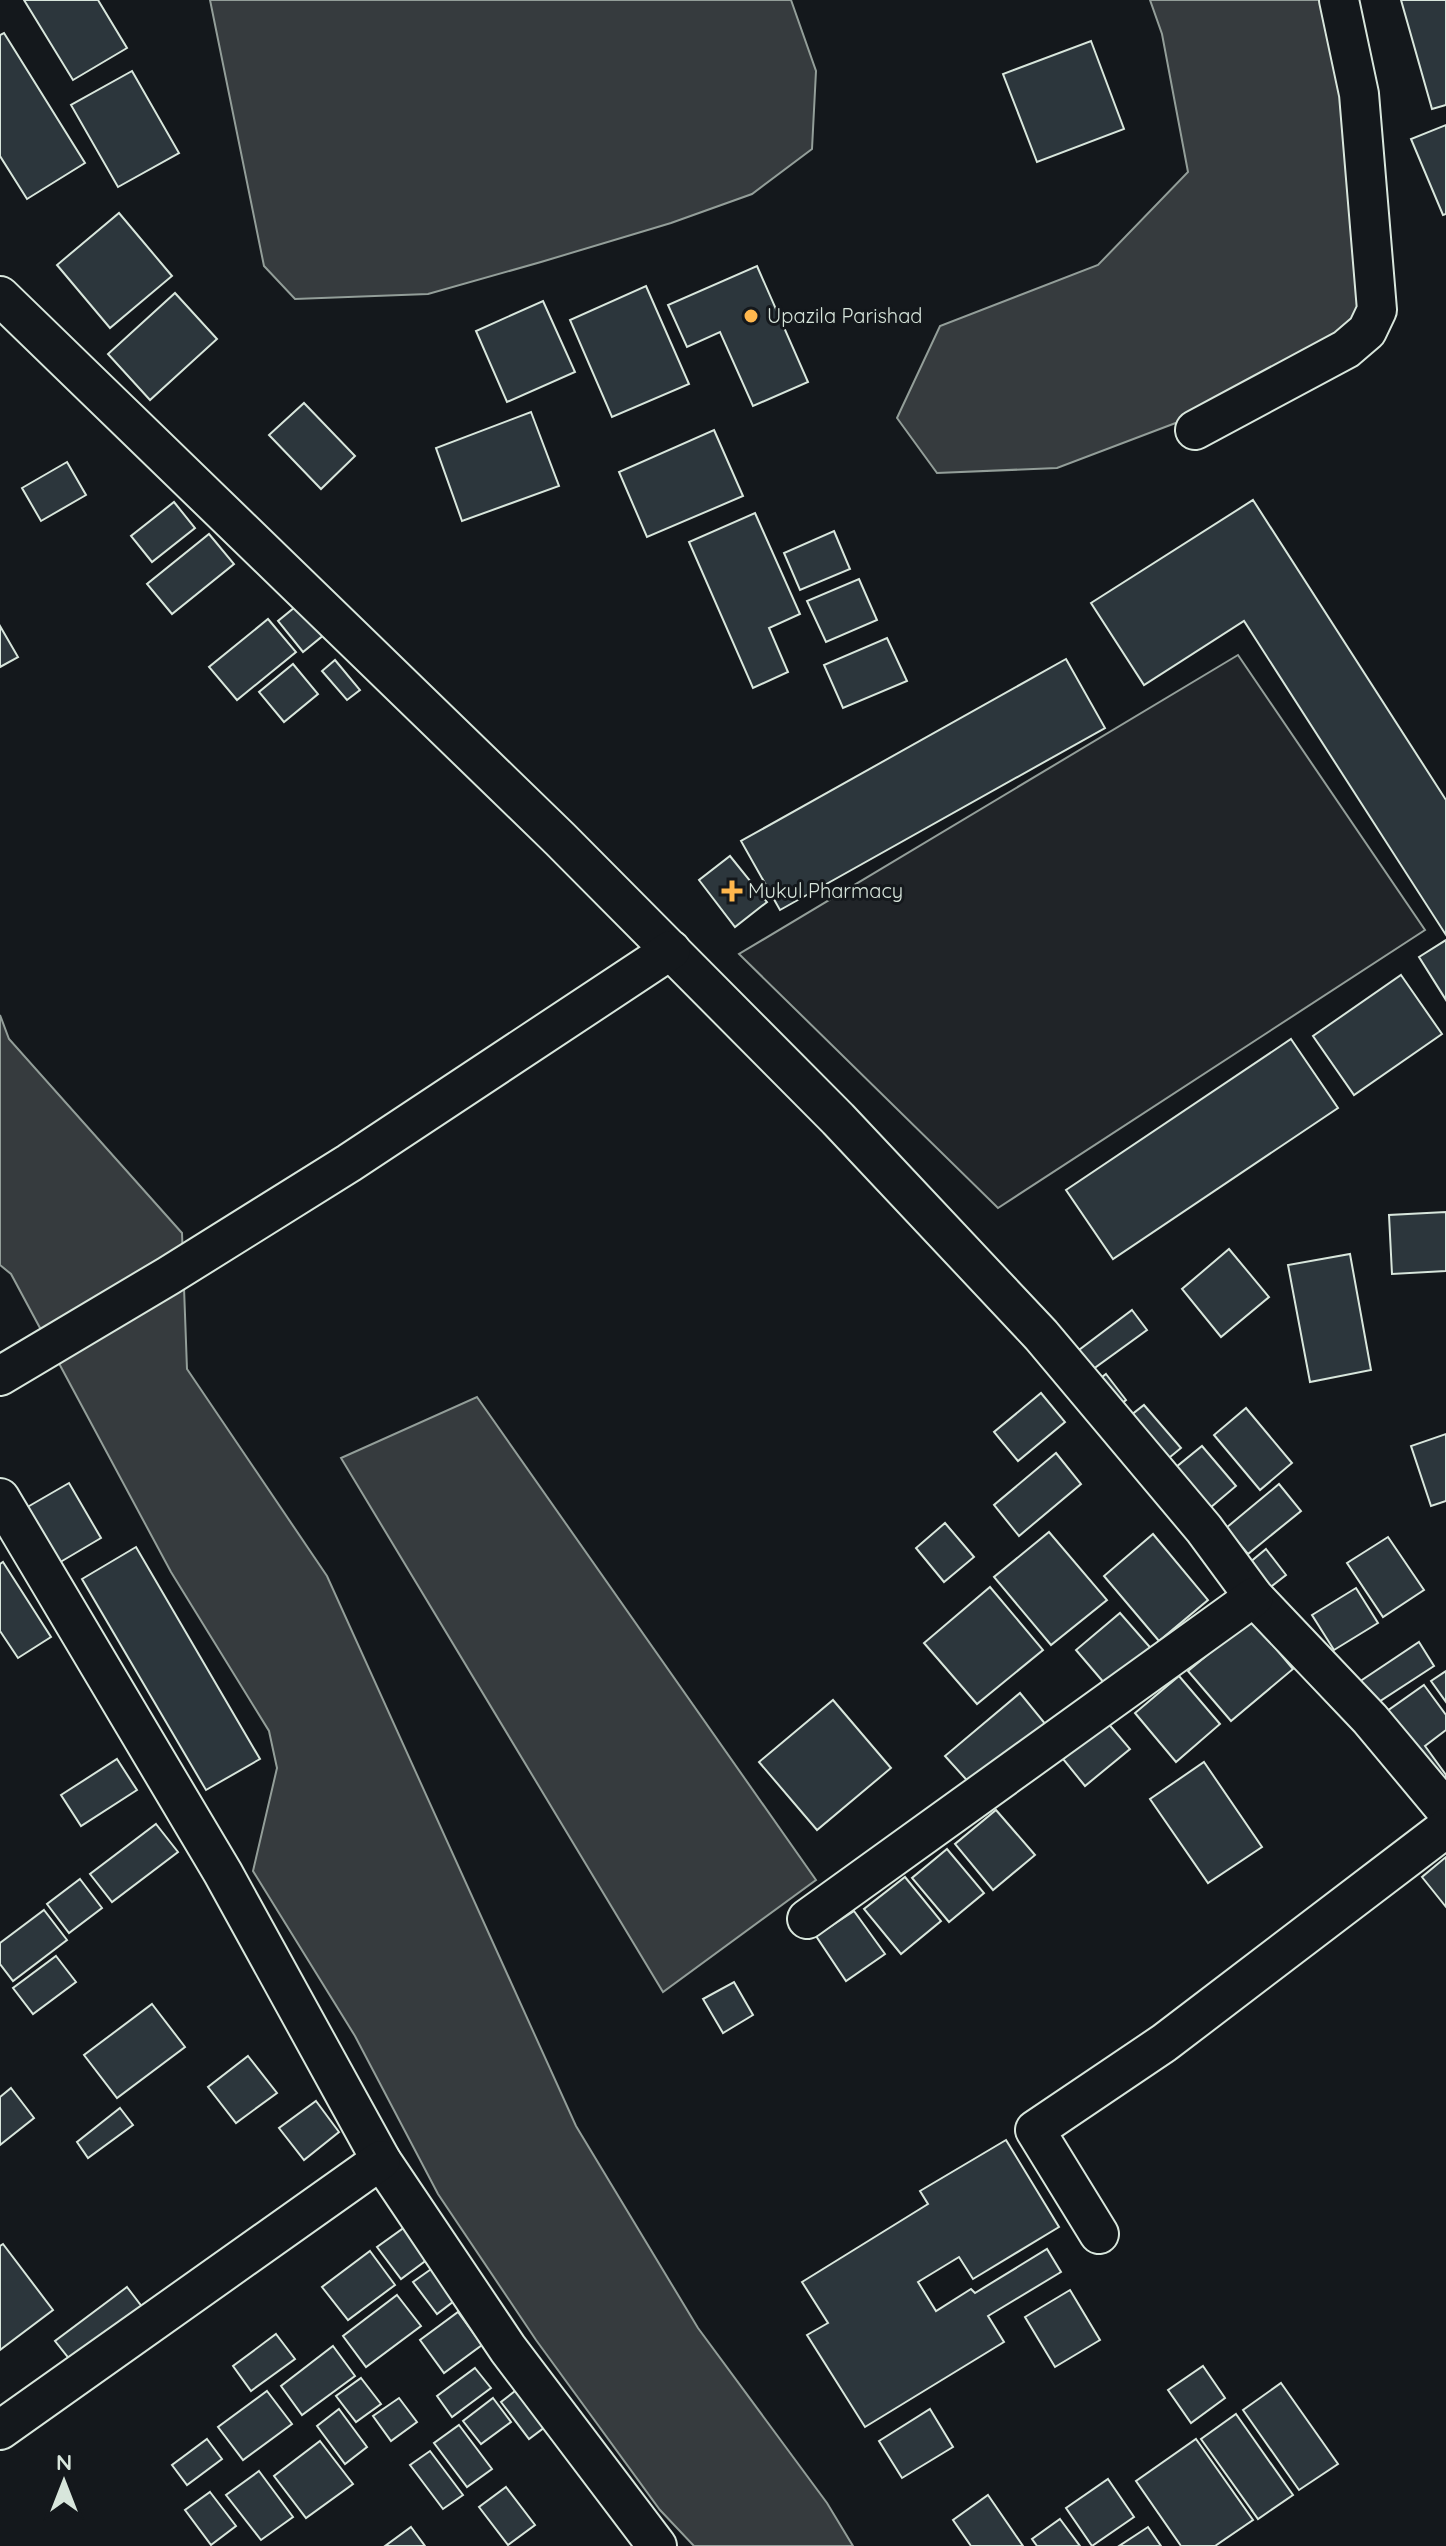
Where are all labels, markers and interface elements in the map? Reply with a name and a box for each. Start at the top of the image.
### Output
place label: Upazila Parishad [767,303,922,328]
marker: Upazila Parishad [742,307,760,325]
place label: Mukul Pharmacy [748,878,903,903]
marker: Mukul Pharmacy [723,882,741,900]
north arrow [24,2442,104,2522]
text: N [56,2448,72,2476]

